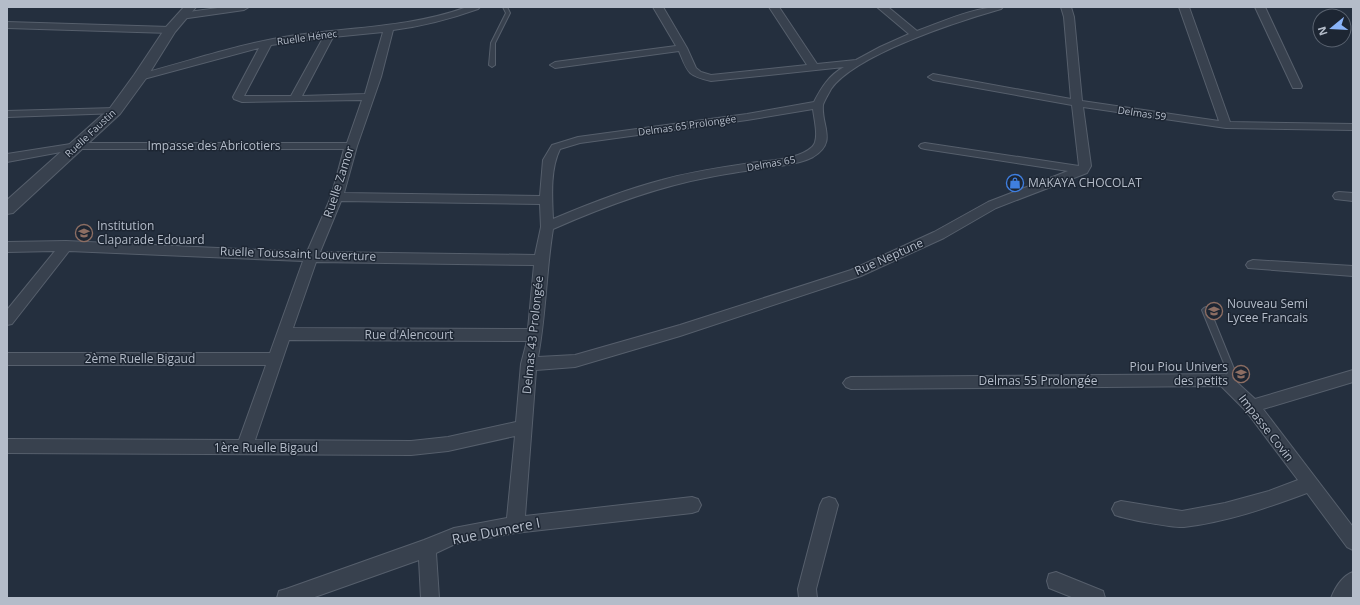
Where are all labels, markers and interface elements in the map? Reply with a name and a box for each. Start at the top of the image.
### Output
north arrow [1312,8,1352,48]
text: N [1313,25,1331,38]
street label: Ruelle Hénec [276,26,338,48]
street label: Delmas 59 [1117,103,1168,123]
street label: Ruelle Faustin [61,106,119,160]
street label: Delmas 65 Prolongée [637,111,737,139]
street label: Impasse des Abricotiers [147,137,281,154]
street label: Ruelle Zamor [319,144,358,220]
street label: Delmas 65 [746,152,797,174]
shop icon: MAKAYA CHOCOLAT [1005,173,1025,193]
place label: MAKAYA CHOCOLAT [1028,174,1142,191]
place label: Institution Claparade Edouard [97,217,205,248]
school or university icon: Institution Claparade Edouard [74,223,94,243]
street label: Rue Neptune [852,234,926,279]
street label: Ruelle Toussaint Louverture [220,242,377,265]
street label: Delmas 43 Prolongée [518,275,547,395]
place label: Nouveau Semi Lycee Francais [1227,295,1308,326]
school or university icon: Nouveau Semi Lycee Francais [1204,301,1224,321]
street label: Rue d'Alencourt [365,326,453,343]
street label: 2ème Ruelle Bigaud [85,350,195,367]
place label: Piou Piou Univers des petits [1130,358,1228,389]
school or university icon: Piou Piou Univers des petits [1231,364,1251,384]
street label: Delmas 55 Prolongée [979,372,1098,389]
street label: Impasse Covin [1235,391,1298,465]
street label: 1ère Ruelle Bigaud [214,439,318,456]
street label: Rue Dumere I [450,513,542,548]

